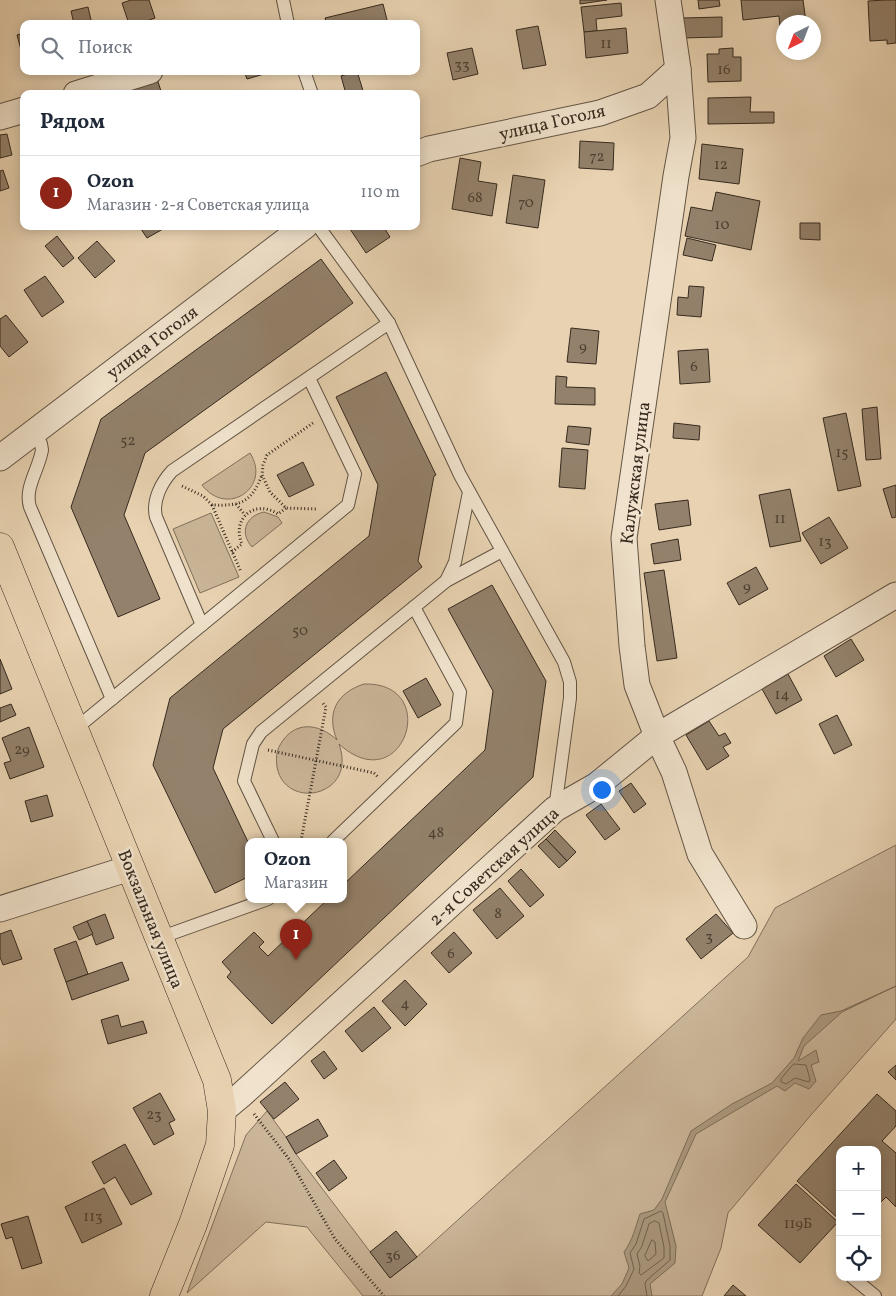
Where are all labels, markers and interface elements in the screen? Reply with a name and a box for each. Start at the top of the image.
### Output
north arrow [776,15,821,60]
search box [20,20,420,75]
icon: search [38,34,66,62]
house number: 11 [600,34,612,55]
text: Поиск [78,35,132,61]
house number: 33 [454,55,470,76]
house number: 16 [717,60,731,81]
street label: улица Гоголя [497,99,608,148]
text: Рядом [40,108,105,137]
house number: 72 [589,147,605,168]
house number: 12 [714,155,728,176]
text: Ozon [87,169,134,195]
text: 1 [53,182,59,204]
text: 110 m [361,182,400,204]
house number: 68 [467,188,483,209]
house number: 70 [518,193,534,214]
text: Магазин · 2-я Советская улица [87,195,309,217]
house number: 10 [715,215,729,236]
street label: улица Гоголя [102,301,204,386]
house number: 9 [579,337,587,358]
house number: 6 [690,357,698,378]
street label: Калужская улица [615,400,658,546]
house number: 52 [120,431,136,452]
house number: 15 [835,443,849,464]
house number: 11 [774,509,786,530]
house number: 13 [818,532,832,553]
house number: 9 [743,577,751,598]
house number: 50 [292,621,308,642]
house number: 14 [775,685,789,706]
house number: 29 [14,740,30,761]
your location [589,777,615,803]
street label: 2-я Советская улица [424,802,566,932]
house number: 48 [428,823,444,844]
popup [245,838,347,903]
street label: Вокзальная улица [110,846,189,993]
text: Ozon [264,847,311,873]
text: Магазин [264,873,328,895]
house number: 8 [494,904,502,925]
pin: 1 [280,919,312,960]
house number: 3 [705,927,713,948]
house number: 6 [447,944,455,965]
house number: 4 [401,994,410,1015]
house number: 23 [146,1105,162,1126]
map controls [836,1146,881,1281]
button: + [836,1146,881,1191]
button: − [836,1191,881,1236]
house number: 113 [83,1207,103,1228]
house number: 119Б [784,1214,812,1235]
button: locate [836,1236,881,1281]
house number: 36 [385,1246,401,1267]

